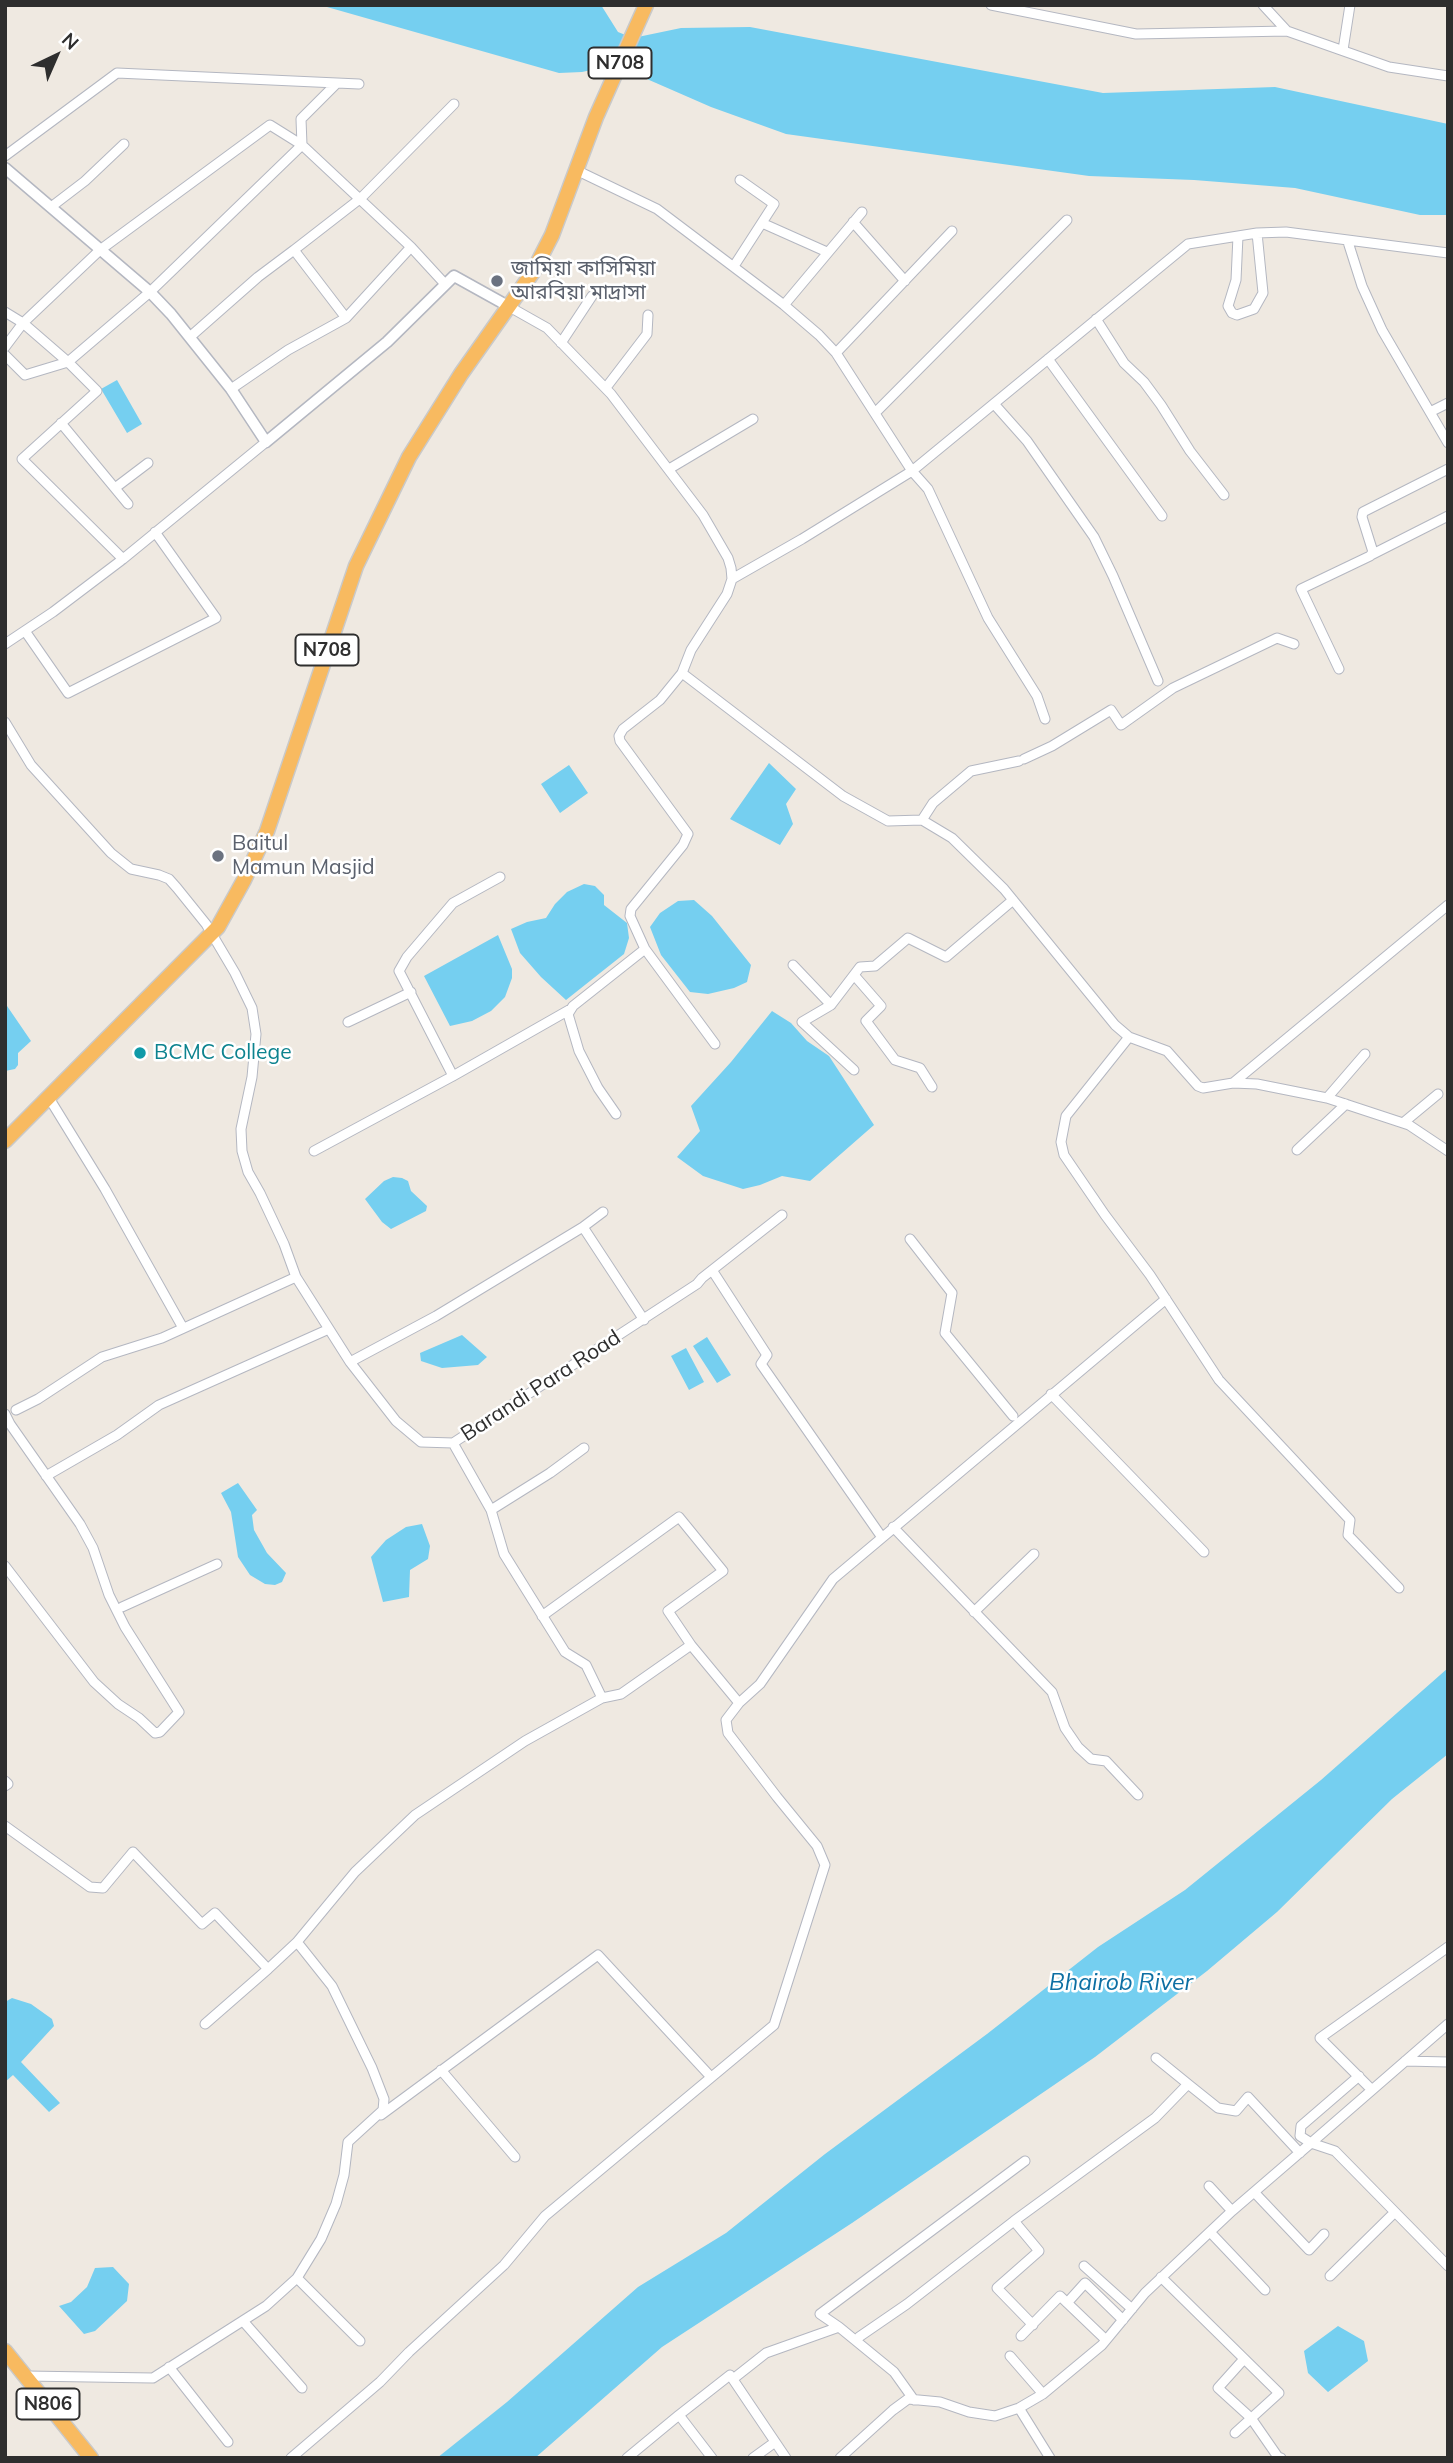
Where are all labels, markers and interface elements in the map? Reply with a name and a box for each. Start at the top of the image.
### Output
north arrow [21,21,91,91]
text: N [57,27,84,55]
road number: N708 [588,48,652,78]
place label: জামিয়া কাসিমিয়া আরবিয়া মাদ্রাসা [511,256,656,306]
marker: জামিয়া কাসিমিয়া আরবিয়া মাদ্রাসা [489,273,505,289]
road number: N708 [296,635,358,666]
place label: Baitul Mamun Masjid [232,831,375,881]
marker: Baitul Mamun Masjid [210,848,226,864]
place label: BCMC College [154,1040,292,1066]
marker: BCMC College [132,1045,148,1061]
street label: Barandi Para Road [456,1325,626,1447]
water label: Bhairob River [1049,1969,1193,1997]
road number: N806 [16,2388,80,2420]

